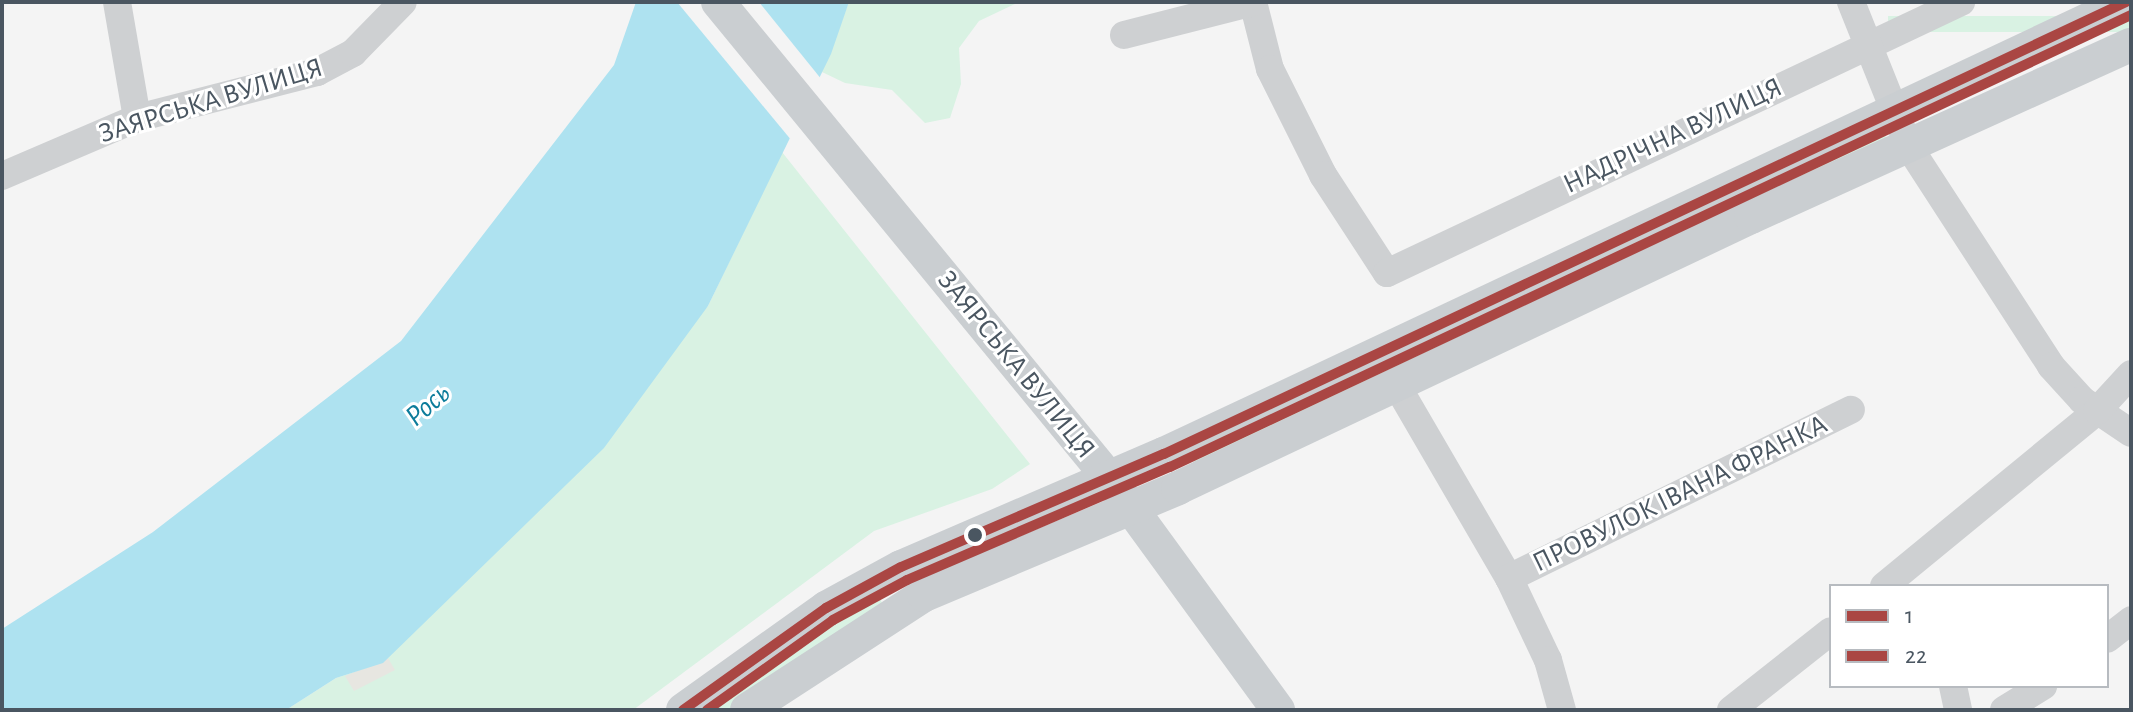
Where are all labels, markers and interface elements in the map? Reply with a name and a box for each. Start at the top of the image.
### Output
street label: ЗАЯРСЬКА ВУЛИЦЯ [95,51,327,151]
street label: НАДРІЧНА ВУЛИЦЯ [1558,71,1788,201]
street label: ЗАЯРСЬКА ВУЛИЦЯ [930,264,1102,466]
water label: Рось [398,376,458,434]
street label: ПРОВУЛОК ІВАНА ФРАНКА [1527,408,1833,580]
unlabelled marker [967,527,983,543]
legend [1829,584,2109,688]
text: 1 [1905,604,1913,628]
text: 22 [1905,644,1927,668]

